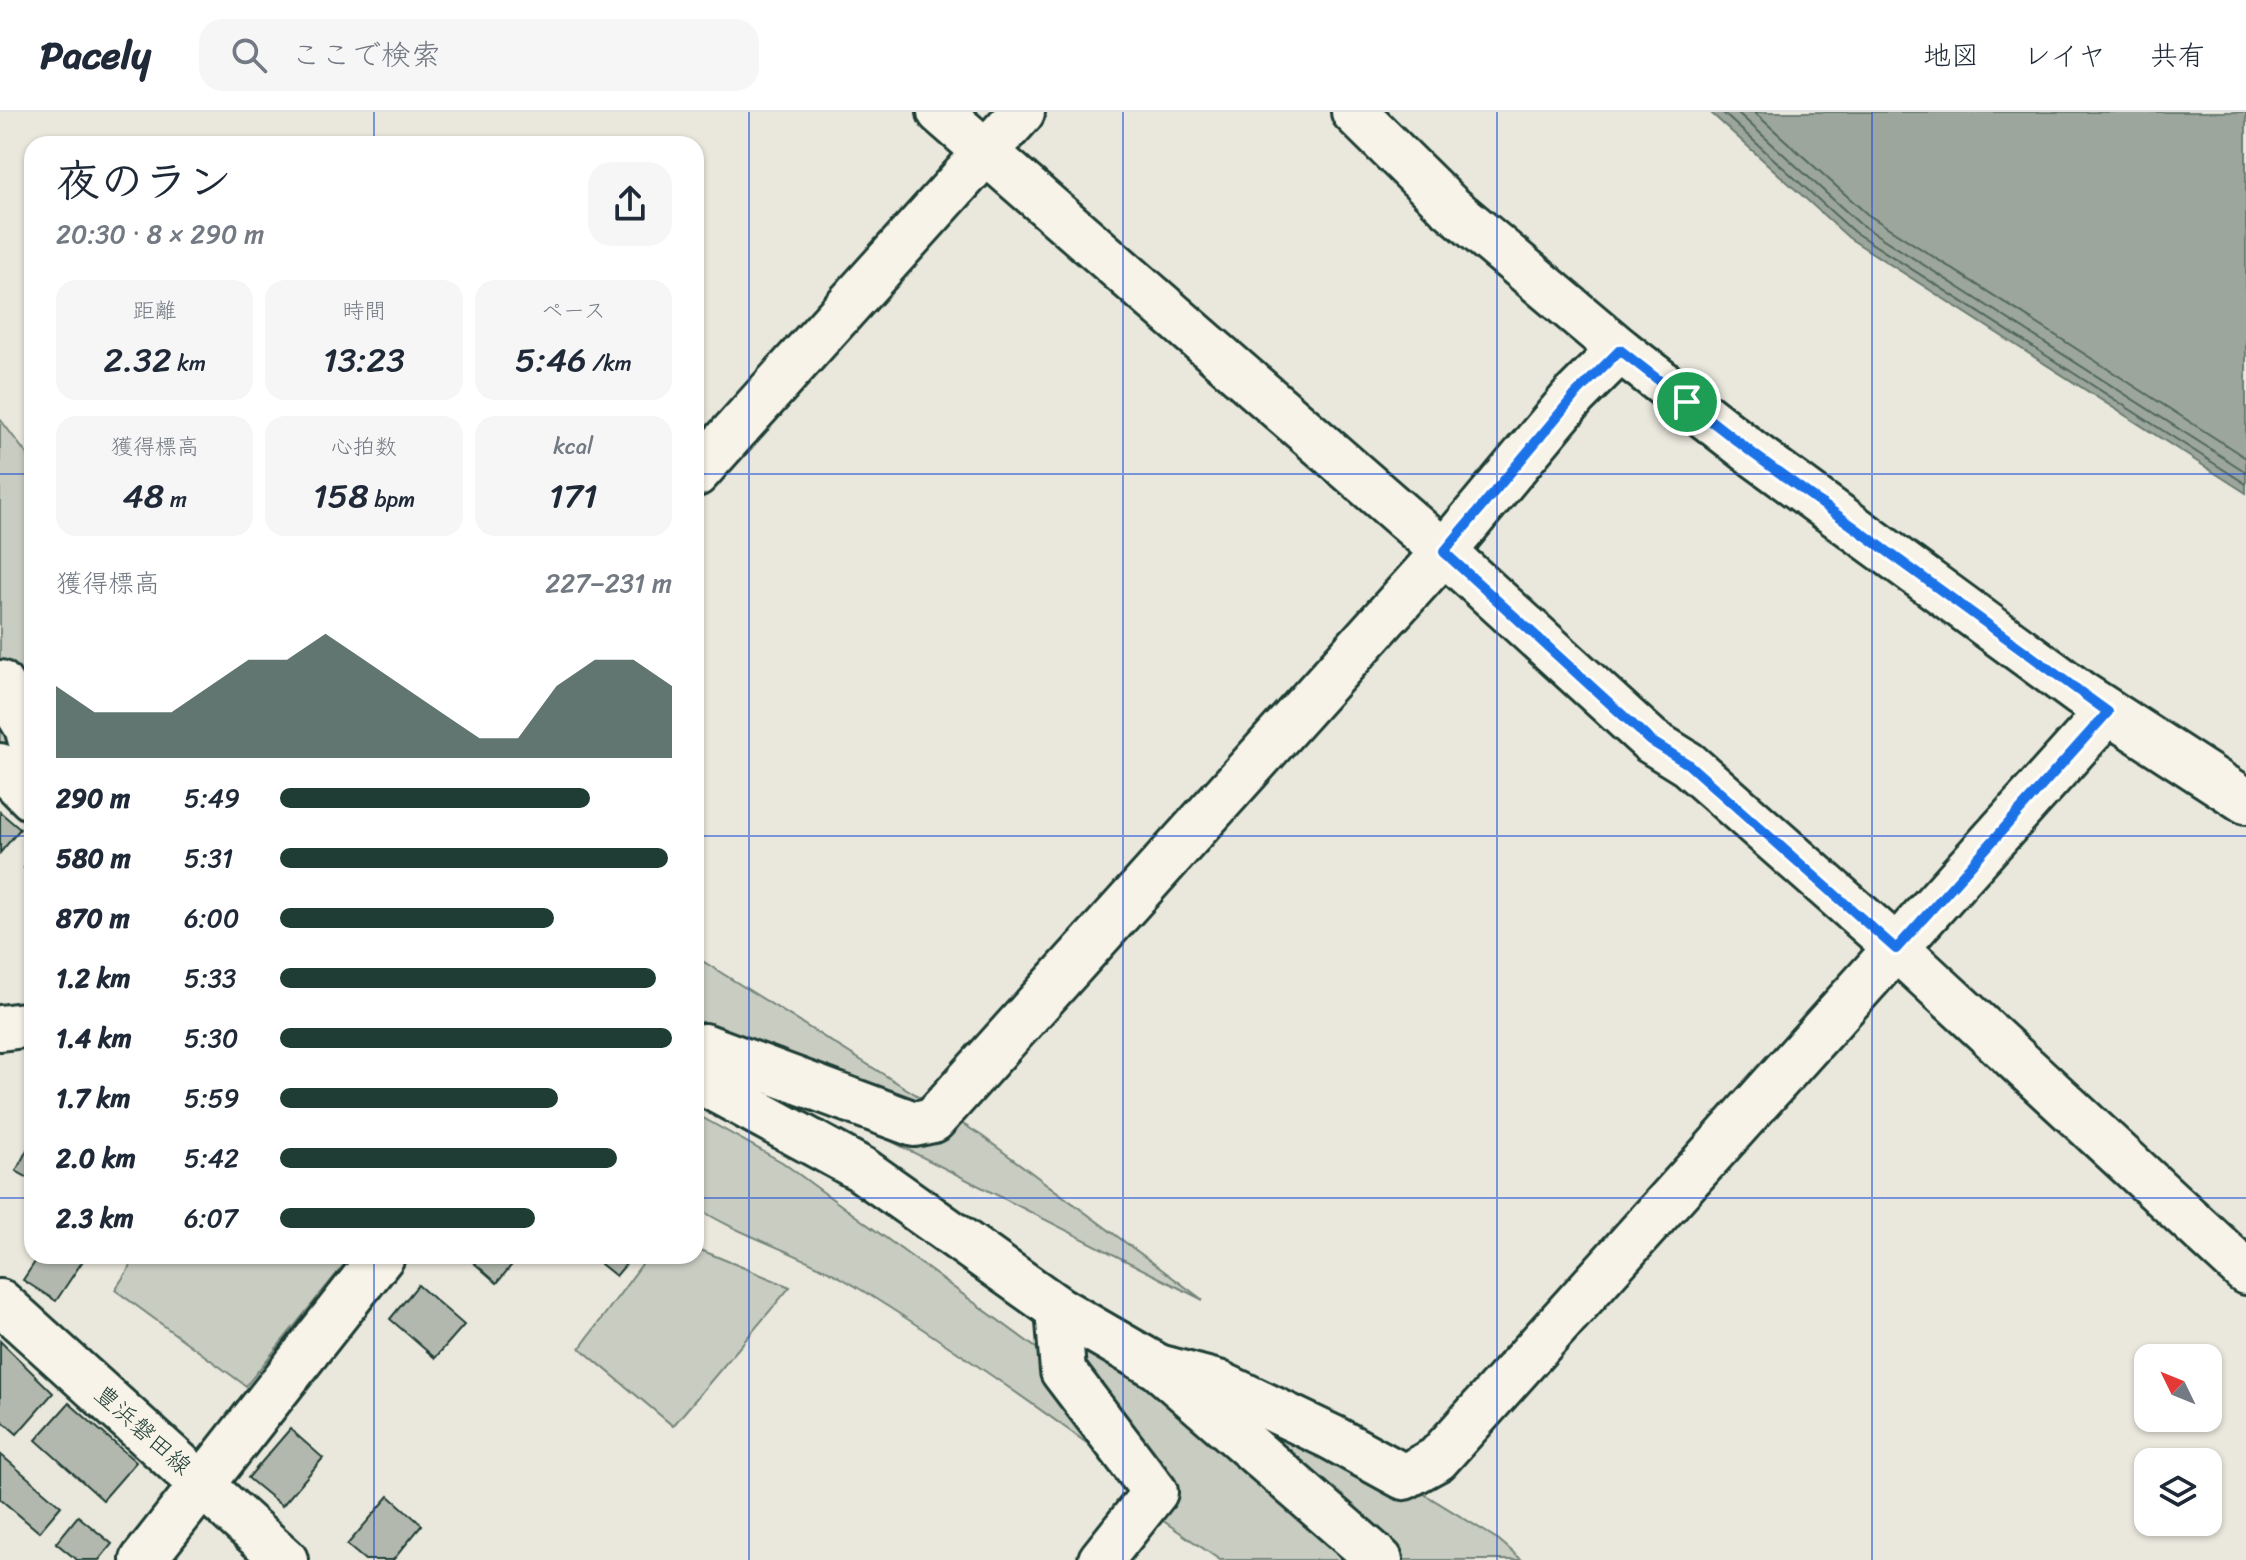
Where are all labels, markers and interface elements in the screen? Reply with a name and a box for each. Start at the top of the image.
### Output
search box [199,19,759,91]
text: Pacely [40,22,151,89]
text: ここで検索 [291,28,441,82]
text: 地図 [1923,31,1979,80]
text: レイヤ [2023,31,2106,80]
text: 共有 [2150,31,2206,80]
icon: search [227,33,271,77]
text: 夜のラン [56,142,232,220]
button: share [588,162,672,246]
text: 20:30 · 8 × 290 m [56,211,264,257]
text: 距離 [133,291,177,330]
text: 時間 [342,291,386,330]
text: ペース [541,291,606,330]
text: 2.32 [103,330,172,390]
text: 13:23 [323,330,405,390]
text: 5:46 [515,330,587,390]
text: km [172,344,206,383]
text: /km [587,344,632,383]
pin [1653,368,1721,436]
icon: arrive [1665,380,1709,424]
text: 獲得標高 [111,427,199,466]
text: 心拍数 [331,427,397,466]
text: kcal [553,427,593,466]
text: 48 [122,466,164,526]
text: 158 [313,466,369,526]
text: 171 [549,466,598,526]
text: m [164,480,187,519]
text: bpm [369,480,415,519]
text: 獲得標高 [56,560,160,606]
text: 227–231 m [545,560,672,606]
text: 290 m [56,775,130,821]
text: 5:49 [184,775,240,821]
text: 580 m [56,835,131,881]
text: 5:31 [184,835,233,881]
text: 870 m [56,895,130,941]
text: 6:00 [184,895,239,941]
text: 1.2 km [56,955,131,1001]
text: 5:33 [184,955,236,1001]
text: 1.4 km [56,1015,132,1061]
text: 5:30 [184,1015,238,1061]
text: 1.7 km [56,1075,130,1121]
text: 5:59 [184,1075,240,1121]
text: 2.0 km [56,1135,136,1181]
text: 5:42 [184,1135,239,1181]
text: 2.3 km [56,1195,134,1241]
text: 6:07 [184,1195,238,1241]
north arrow [2134,1344,2222,1432]
map controls [2134,1344,2222,1536]
street label: 豊浜磐田線 [84,1374,202,1486]
button: layers [2134,1448,2222,1536]

